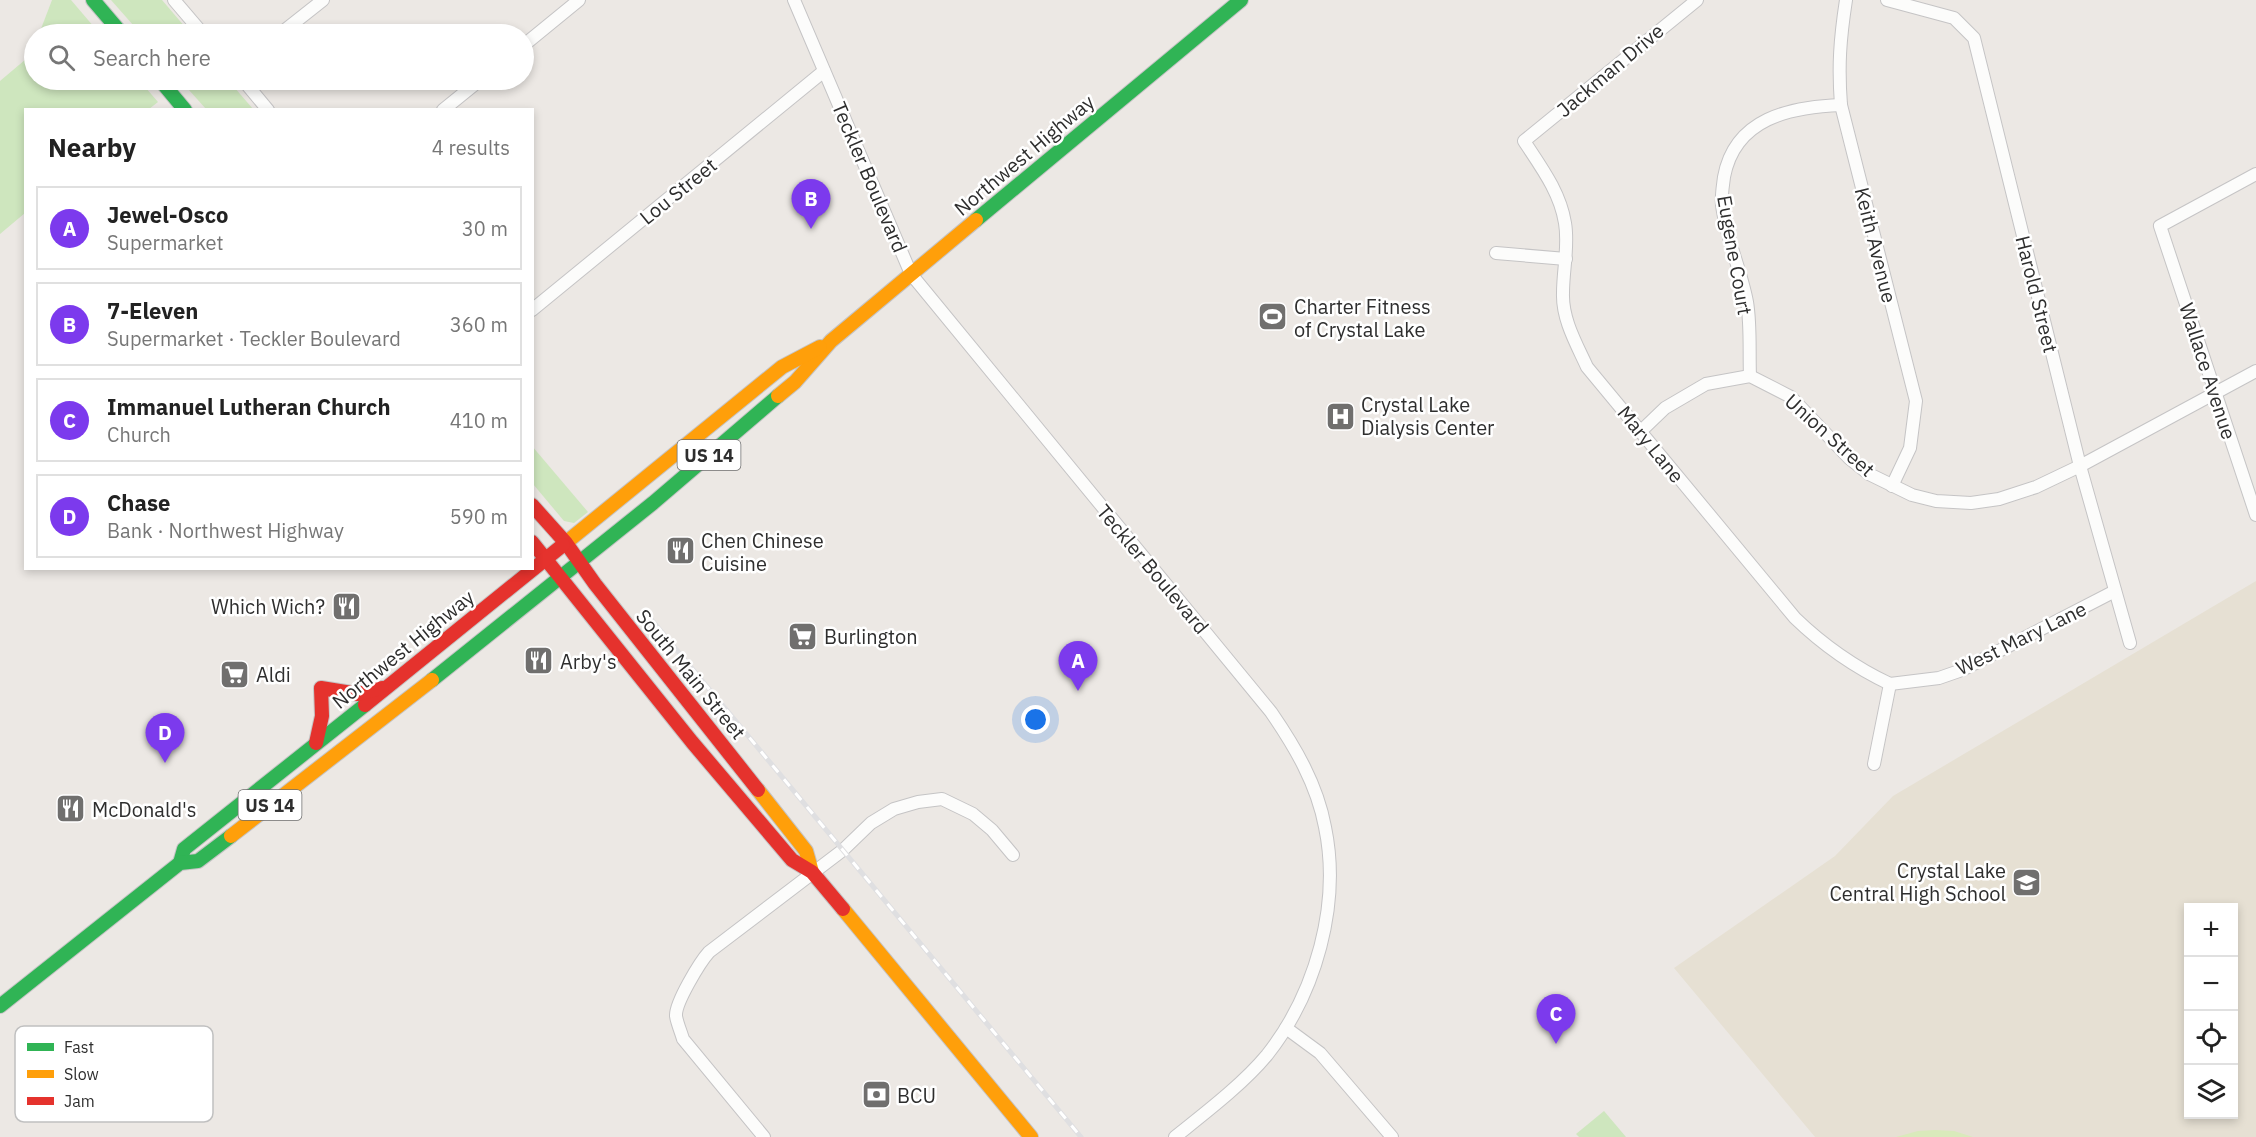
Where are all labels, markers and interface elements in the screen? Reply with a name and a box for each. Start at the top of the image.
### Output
street label: Jackman Drive [1551,17,1669,123]
search box [24,24,534,90]
icon: search [45,41,78,74]
text: Search here [93,43,211,72]
street label: Northwest Highway [948,88,1100,222]
street label: Teckler Boulevard [826,98,914,256]
text: Nearby [48,130,136,164]
text: 4 results [432,134,510,161]
street label: Lou Street [634,152,722,230]
pin: B [792,180,830,229]
street label: Keith Avenue [1849,184,1903,306]
street label: Eugene Court [1711,193,1759,317]
text: Jewel-Osco [107,200,228,229]
text: A [63,215,76,242]
text: 30 m [462,215,508,242]
text: Supermarket [107,229,224,256]
street label: Harold Street [2009,233,2065,355]
place label: Charter Fitness of Crystal Lake [1294,293,1431,343]
text: 7-Eleven [107,296,198,325]
street label: Wallace Avenue [2173,299,2243,443]
sports icon: Charter Fitness of Crystal Lake [1257,301,1289,333]
text: B [63,311,76,338]
text: 360 m [450,311,508,338]
text: Supermarket · Teckler Boulevard [107,325,401,352]
street label: Union Street [1779,387,1881,483]
place label: Crystal Lake Dialysis Center [1361,391,1494,441]
text: Immanuel Lutheran Church [107,392,391,421]
hospital icon: Crystal Lake Dialysis Center [1324,400,1356,432]
street label: Mary Lane [1612,400,1691,488]
text: C [63,407,76,434]
text: 410 m [450,407,508,434]
text: Church [107,421,171,448]
road number: US 14 [678,440,740,470]
text: Chase [107,488,170,517]
street label: Teckler Boulevard [1091,499,1215,639]
text: D [63,503,76,530]
text: 590 m [450,503,508,530]
text: Bank · Northwest Highway [107,517,344,544]
place label: Chen Chinese Cuisine [701,527,824,577]
restaurant icon: Chen Chinese Cuisine [664,535,696,567]
street label: Northwest Highway [326,583,480,715]
restaurant icon: Which Wich? [330,590,362,622]
place label: Which Wich? [211,593,325,620]
street label: West Mary Lane [1951,595,2091,681]
street label: South Main Street [630,603,752,745]
supermarket icon: Burlington [787,620,819,652]
place label: Burlington [824,623,918,650]
pin: A [1058,642,1098,691]
restaurant icon: Arby's [523,645,555,677]
place label: Arby's [560,648,617,675]
supermarket icon: Aldi [219,658,251,690]
place label: Aldi [256,661,291,688]
your location [1021,705,1050,734]
pin: D [146,714,184,763]
road number: US 14 [238,790,302,820]
restaurant icon: McDonald's [55,793,87,825]
place label: McDonald's [92,796,197,823]
place label: Crystal Lake Central High School [1829,857,2006,907]
school or university icon: Crystal Lake Central High School [2011,866,2043,898]
map controls [2184,903,2238,1119]
button: + [2184,903,2238,957]
button: − [2184,957,2238,1011]
pin: C [1536,994,1576,1044]
button: locate [2184,1011,2238,1065]
legend [15,1026,213,1122]
text: Fast [64,1037,94,1057]
text: Slow [64,1064,99,1084]
button: layers [2184,1065,2238,1119]
bank icon: BCU [860,1079,892,1111]
place label: BCU [897,1082,936,1109]
text: Jam [64,1091,95,1111]

